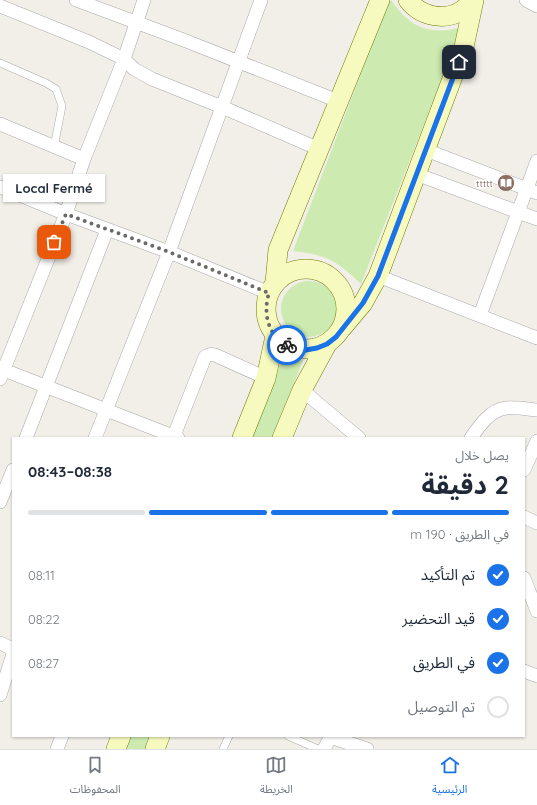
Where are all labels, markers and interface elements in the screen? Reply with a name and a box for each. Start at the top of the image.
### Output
pin [442,45,476,79]
icon: home [448,51,470,73]
library icon: ttttt [496,173,516,193]
callout: Local Fermé [3,174,105,202]
place label: ttttt [476,177,494,190]
text: Local Fermé [15,180,93,196]
pin [37,225,71,259]
icon: bag [43,231,65,253]
courier [267,325,307,365]
icon: bike [276,334,298,356]
text: يصل خلال [455,447,509,463]
text: 08:38–08:43 [28,462,112,481]
text: 2 دقيقة [422,468,509,501]
text: في الطريق · 190 m [410,526,509,542]
icon: check [487,564,509,586]
text: تم التأكيد [421,565,475,584]
text: 08:11 [28,567,55,583]
icon: check [487,608,509,630]
text: قيد التحضير [402,609,475,628]
text: 08:22 [28,611,60,627]
icon: check [487,652,509,674]
text: في الطريق [413,653,475,672]
text: 08:27 [28,655,59,671]
text: تم التوصيل [408,697,475,716]
tab: المحفوظات [70,754,121,801]
tab: الخريطة [260,754,293,801]
tab: الرئيسية [432,754,467,801]

